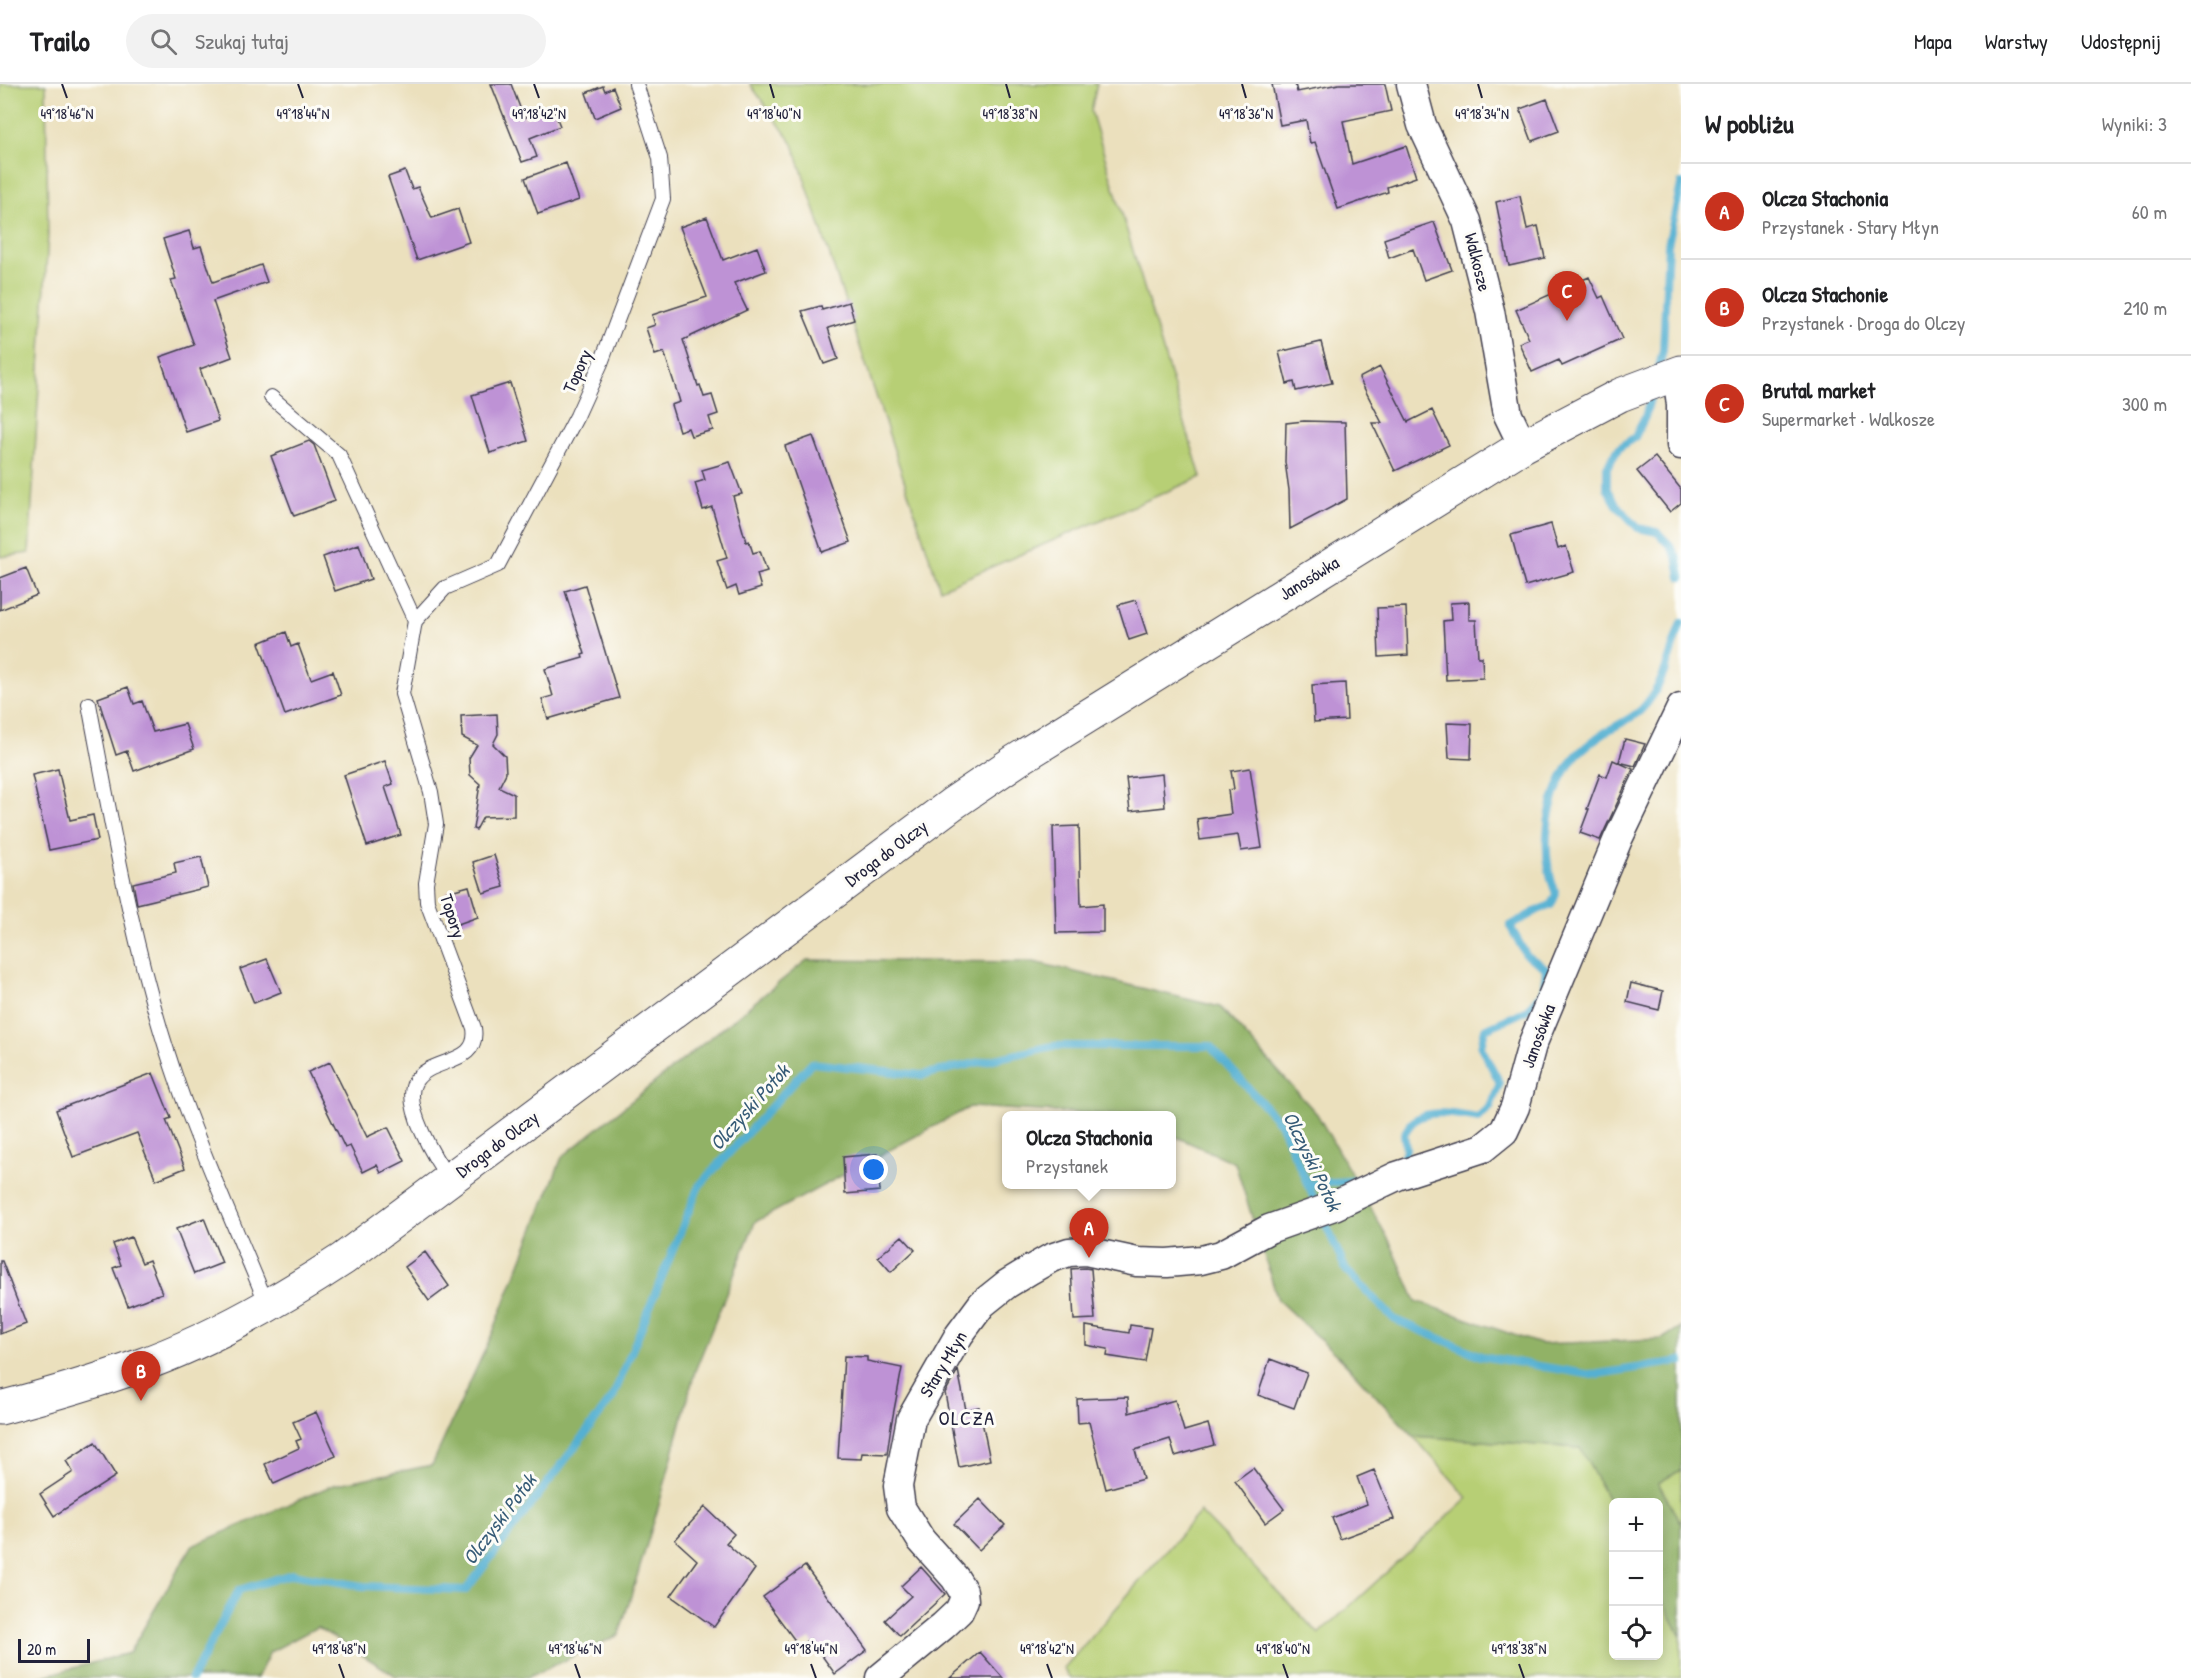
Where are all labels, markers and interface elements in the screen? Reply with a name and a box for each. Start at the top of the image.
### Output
search box [126,14,546,68]
text: Trailo [30,22,90,60]
icon: search [147,25,180,58]
text: Szukaj tutaj [195,26,289,56]
text: Mapa [1914,27,1952,56]
text: Warstwy [1985,27,2048,56]
text: Udostępnij [2081,27,2161,56]
text: 49°18'46"N [40,103,94,124]
text: 49°18'44"N [277,103,329,124]
text: 49°18'42"N [512,103,566,124]
text: 49°18'40"N [747,103,801,124]
text: 49°18'38"N [983,103,1037,124]
text: 49°18'36"N [1219,103,1273,124]
text: 49°18'34"N [1455,103,1509,124]
text: W pobliżu [1705,106,1794,141]
text: Wyniki: 3 [2102,110,2167,137]
text: Olcza Stachonia [1762,183,1888,213]
text: A [1720,198,1729,225]
text: 60 m [2132,198,2167,225]
text: Przystanek · Stary Młyn [1762,213,1939,240]
street label: Walkosze [1459,230,1497,294]
pin: C [1548,272,1586,321]
text: Olcza Stachonie [1762,279,1888,309]
text: B [1719,294,1730,321]
text: 210 m [2123,294,2167,321]
text: Przystanek · Droga do Olczy [1762,309,1966,336]
street label: Topory [556,345,598,397]
text: Brutal market [1762,375,1875,405]
text: C [1719,390,1730,417]
text: 300 m [2122,390,2167,417]
text: Supermarket · Walkosze [1762,405,1935,432]
street label: Janosówka [1274,550,1344,606]
street label: Droga do Olczy [840,813,933,892]
street label: Topory [434,891,472,942]
street label: Janosówka [1515,1001,1561,1071]
water label: Olczyski Potok [703,1057,797,1157]
street label: Droga do Olczy [451,1104,544,1183]
water label: Olczyski Potok [1276,1107,1349,1217]
popup [1002,1111,1176,1189]
text: Olcza Stachonia [1026,1122,1152,1152]
text: Przystanek [1026,1152,1108,1179]
your location [859,1155,888,1184]
pin: A [1070,1208,1108,1258]
street label: Stary Młyn [913,1326,973,1402]
pin: B [122,1352,160,1401]
district label: OLCZA [939,1404,995,1431]
water label: Olczyski Potok [456,1467,544,1571]
map controls [1609,1498,1663,1660]
button: + [1609,1498,1663,1552]
button: − [1609,1552,1663,1606]
button: locate [1609,1606,1663,1660]
scale bar [18,1636,90,1664]
text: 20 m [27,1638,56,1660]
text: 49°18'48"N [312,1638,366,1659]
text: 49°18'46"N [548,1638,602,1659]
text: 49°18'44"N [785,1638,837,1659]
text: 49°18'42"N [1020,1638,1074,1659]
text: 49°18'40"N [1256,1638,1310,1659]
text: 49°18'38"N [1492,1638,1546,1659]

